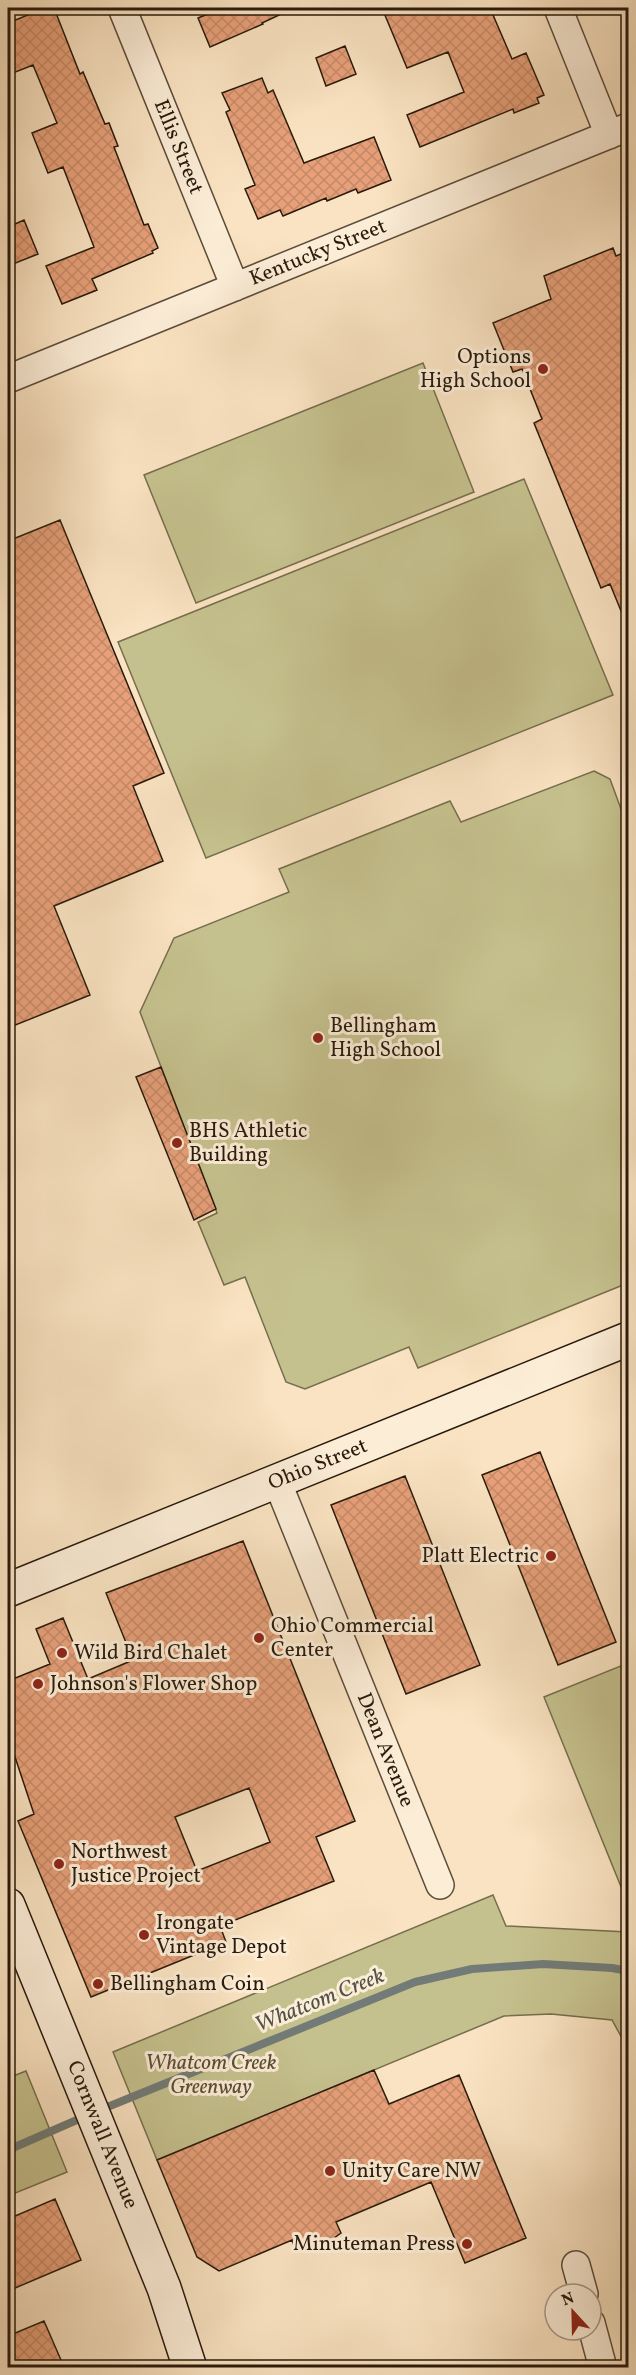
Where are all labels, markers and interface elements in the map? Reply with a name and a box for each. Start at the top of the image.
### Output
street label: Ellis Street [146,95,210,199]
street label: Kentucky Street [245,212,391,294]
place label: Options High School [420,343,531,396]
marker: Options High School [536,362,550,376]
place label: Bellingham High School [330,1012,441,1065]
marker: Bellingham High School [311,1031,325,1045]
place label: BHS Athletic Building [189,1117,307,1170]
marker: BHS Athletic Building [170,1136,184,1150]
street label: Ohio Street [264,1432,372,1498]
place label: Platt Electric [422,1542,539,1571]
marker: Platt Electric [544,1549,558,1563]
place label: Ohio Commercial Center [271,1612,434,1665]
marker: Ohio Commercial Center [252,1631,266,1645]
place label: Wild Bird Chalet [74,1639,228,1668]
marker: Wild Bird Chalet [55,1646,69,1660]
place label: Johnson's Flower Shop [50,1670,257,1699]
marker: Johnson's Flower Shop [31,1677,45,1691]
street label: Dean Avenue [349,1688,421,1812]
place label: Northwest Justice Project [71,1838,201,1891]
marker: Northwest Justice Project [52,1857,66,1871]
place label: Irongate Vintage Depot [156,1909,287,1962]
marker: Irongate Vintage Depot [137,1928,151,1942]
water label: Whatcom Creek [251,1961,389,2041]
place label: Bellingham Coin [110,1970,265,1999]
marker: Bellingham Coin [91,1977,105,1991]
park label: Whatcom Creek Greenway [146,2049,277,2102]
street label: Cornwall Avenue [59,2057,145,2214]
place label: Unity Care NW [342,2157,481,2186]
marker: Unity Care NW [323,2164,337,2178]
place label: Minuteman Press [293,2230,455,2259]
marker: Minuteman Press [460,2237,474,2251]
north arrow [543,2282,603,2342]
text: N [559,2287,578,2312]

